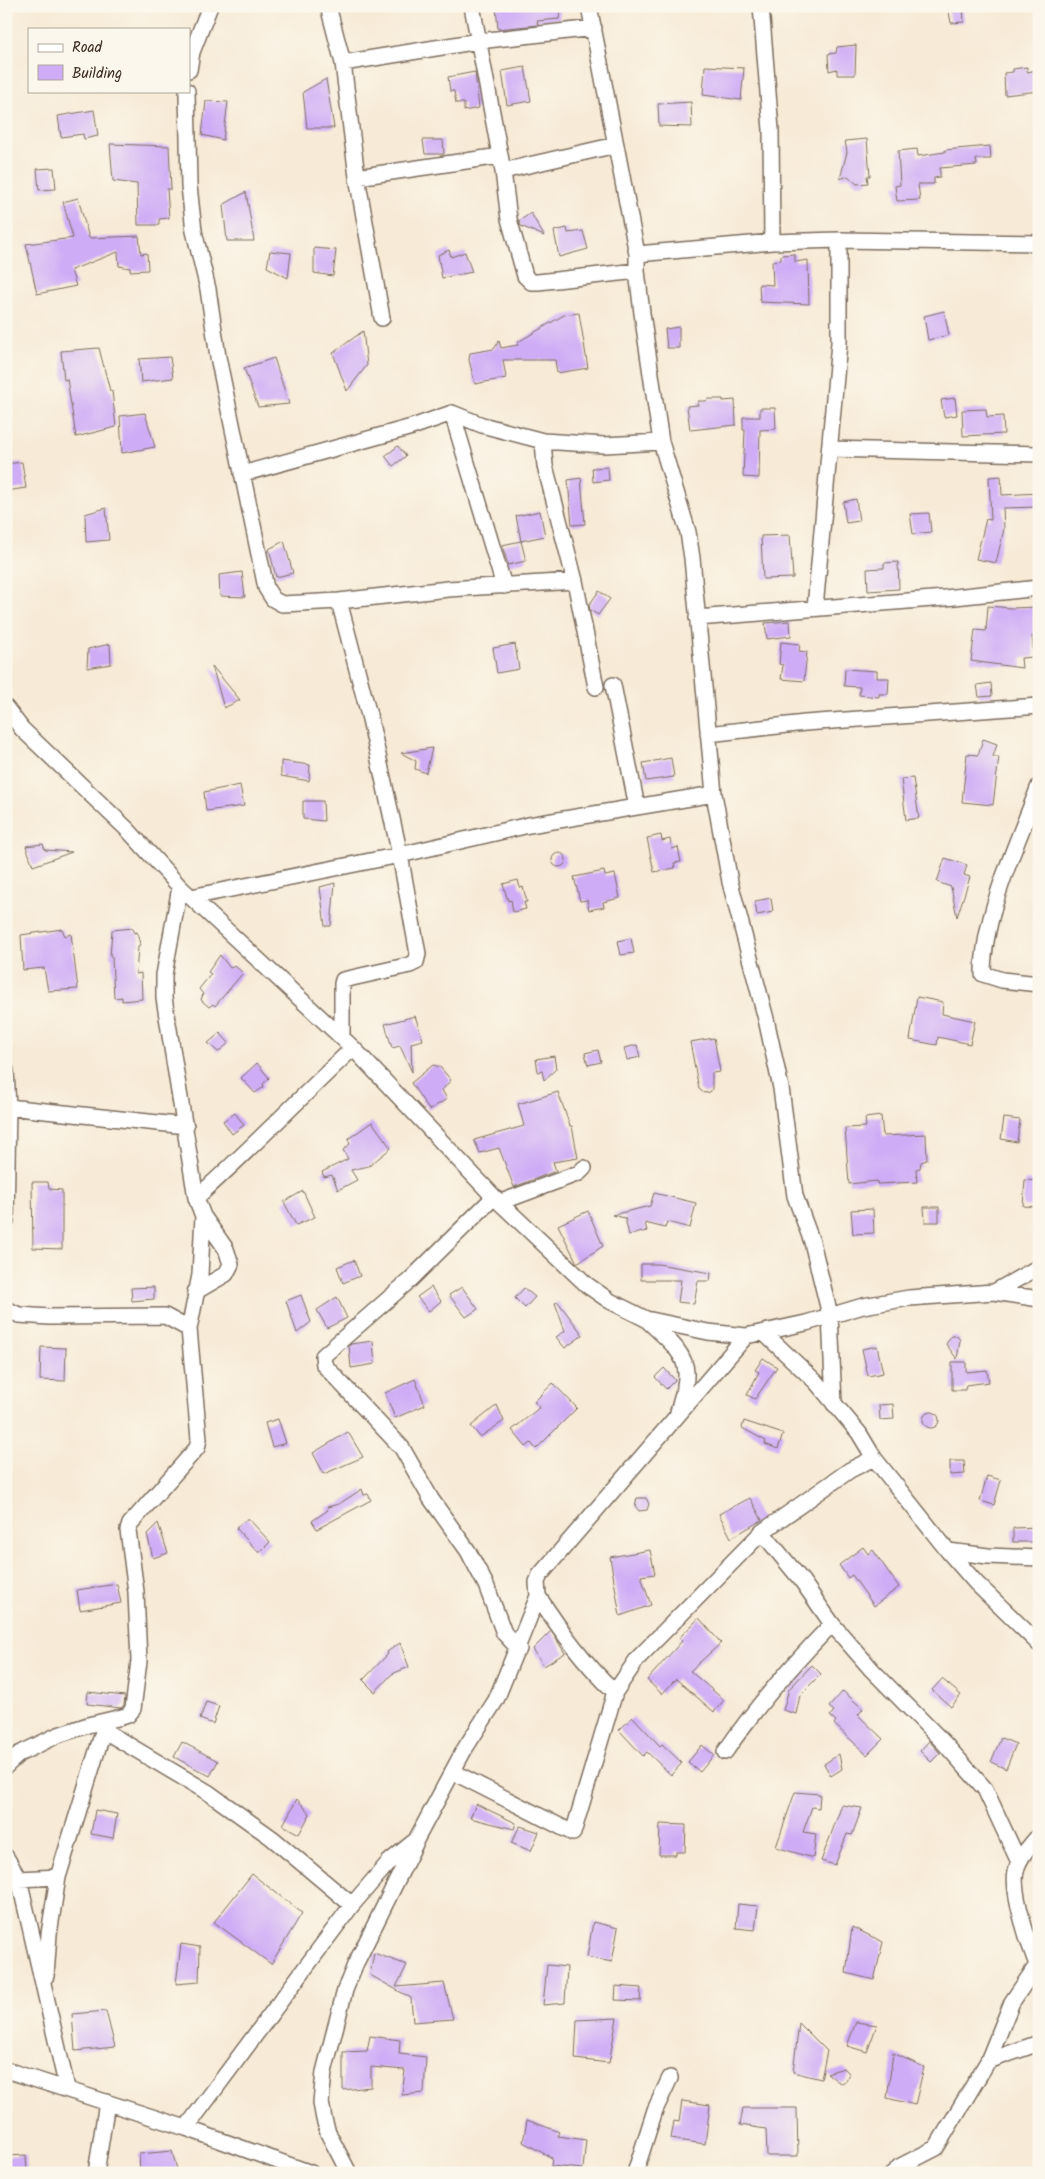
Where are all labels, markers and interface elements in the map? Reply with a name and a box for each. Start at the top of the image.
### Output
legend [28,28,190,92]
text: Road [72,36,103,60]
text: Building [72,62,122,86]

